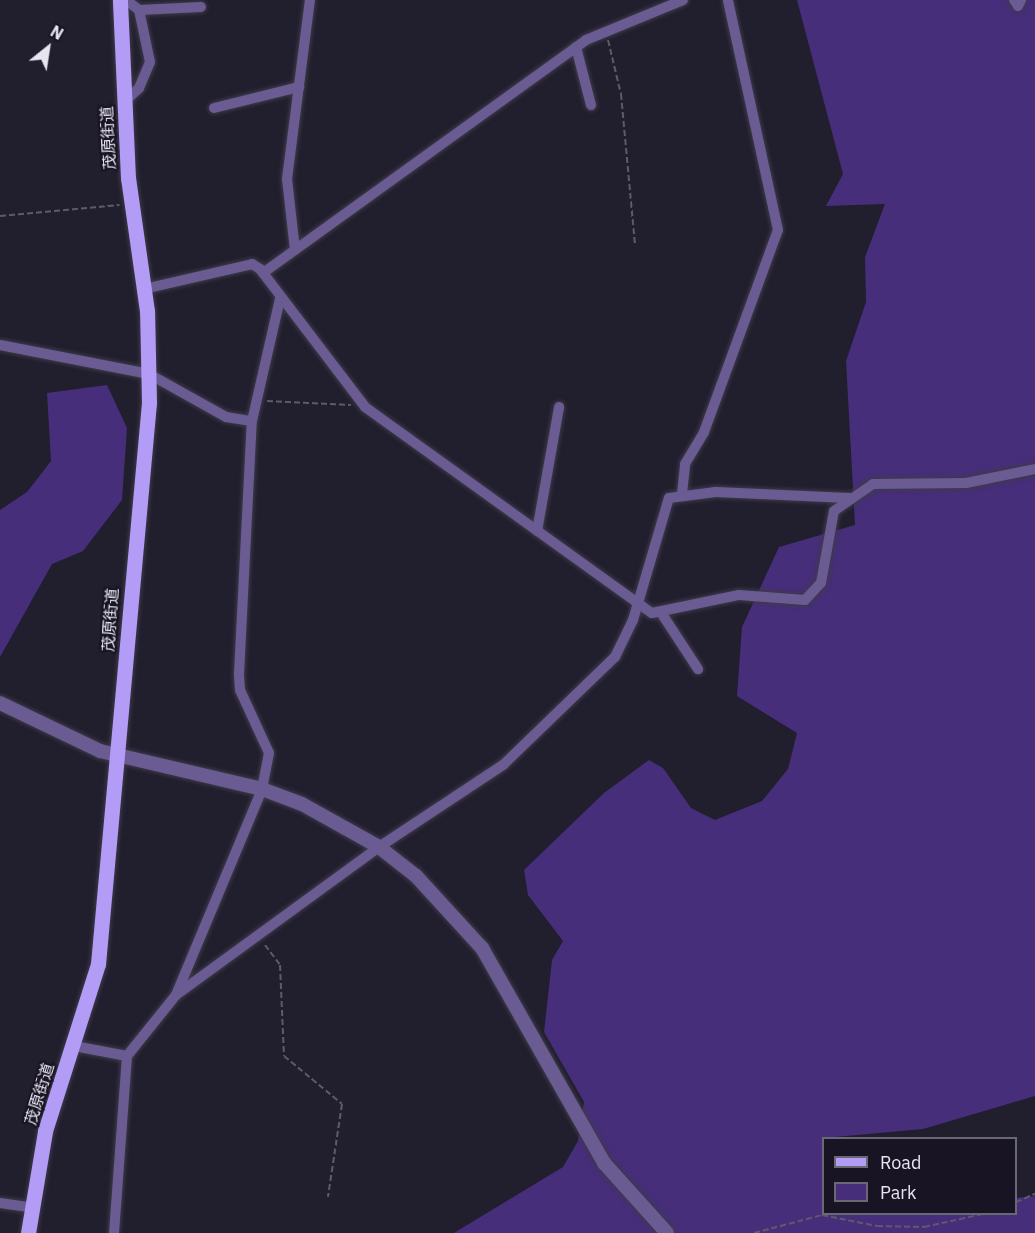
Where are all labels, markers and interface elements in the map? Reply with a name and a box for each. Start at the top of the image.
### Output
north arrow [18,18,78,78]
text: N [47,21,67,44]
street label: 茂原街道 [97,106,119,170]
street label: 茂原街道 [98,587,122,653]
street label: 茂原街道 [20,1061,58,1127]
legend [822,1137,1017,1215]
text: Road [880,1151,921,1174]
text: Park [880,1181,916,1204]

